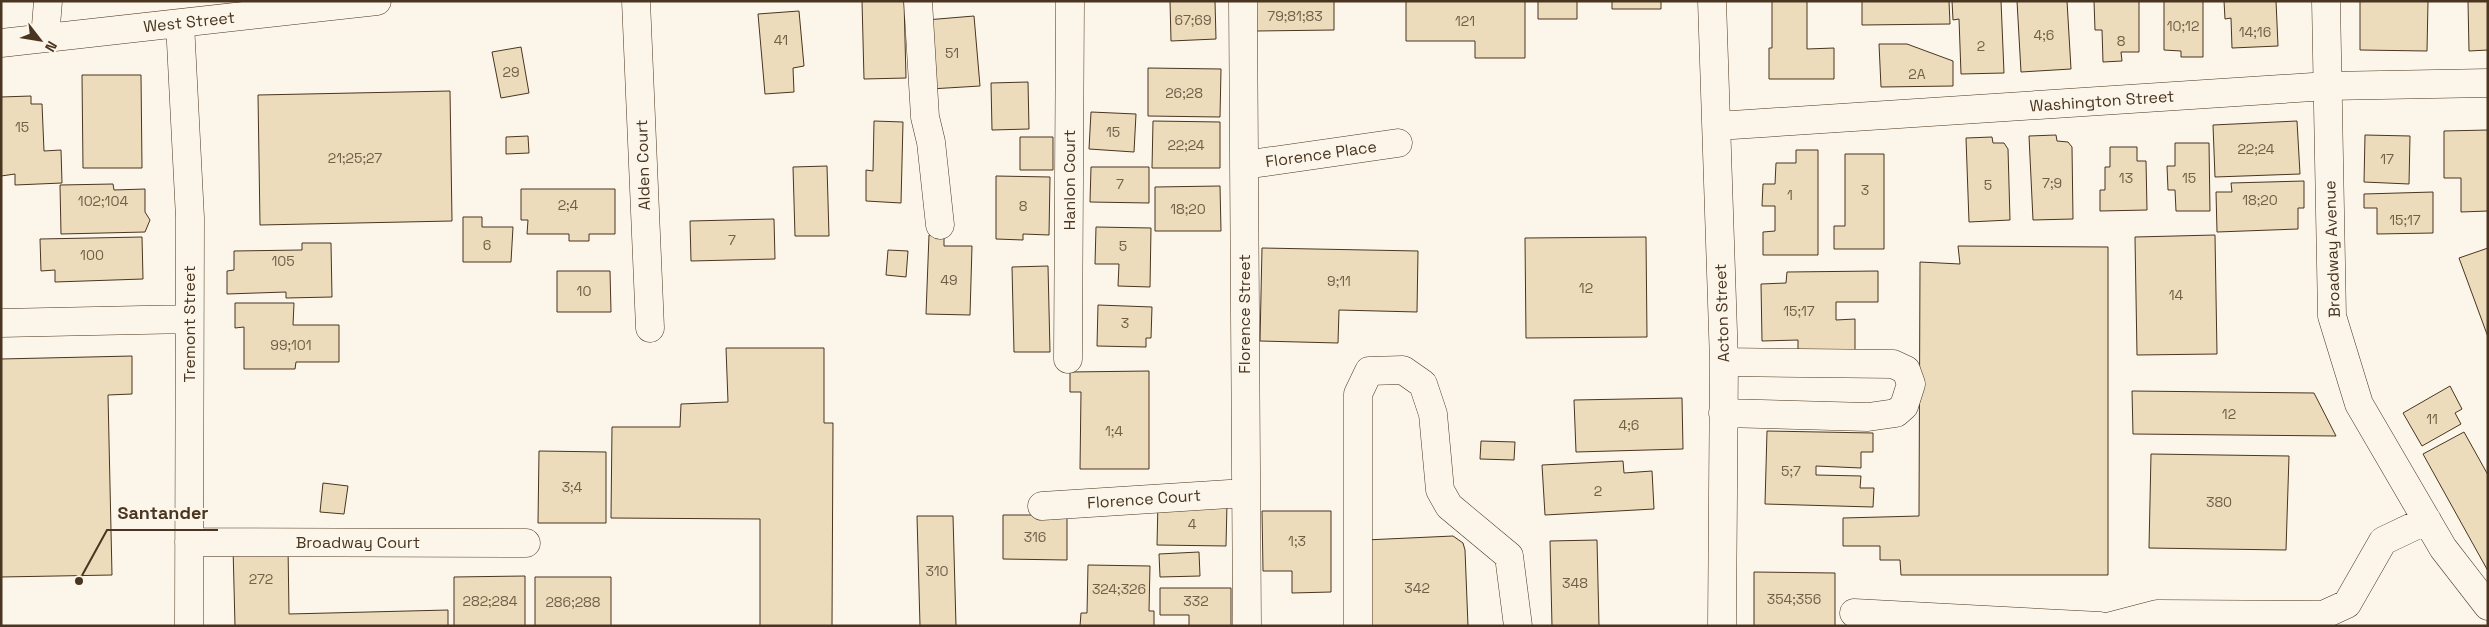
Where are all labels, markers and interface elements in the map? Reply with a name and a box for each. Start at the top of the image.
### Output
street label: West Street [142,7,236,37]
house number: 79;81;83 [1267,7,1323,25]
house number: 67;69 [1175,11,1211,29]
house number: 121 [1455,12,1475,30]
north arrow [15,15,65,65]
house number: 10;12 [2167,17,2199,35]
house number: 14;16 [2239,23,2271,41]
house number: 4;6 [2034,26,2054,44]
house number: 41 [774,31,788,49]
house number: 8 [2117,32,2126,50]
house number: 2 [1977,37,1985,55]
text: N [41,38,61,55]
house number: 51 [945,44,959,62]
house number: 29 [503,63,519,81]
house number: 2A [1908,65,1926,83]
house number: 26;28 [1165,84,1203,102]
street label: Washington Street [2029,85,2175,117]
house number: 15 [15,118,29,136]
street label: Alden Court [631,119,655,211]
house number: 15 [1106,123,1120,141]
street label: Hanlon Court [1059,130,1080,230]
house number: 22;24 [1167,136,1205,154]
street label: Florence Place [1264,136,1378,172]
house number: 22;24 [2237,140,2275,158]
house number: 21;25;27 [328,149,382,167]
house number: 17 [2380,150,2394,168]
house number: 13 [2119,169,2133,187]
house number: 15 [2182,169,2196,187]
house number: 7;9 [2042,174,2062,192]
house number: 7 [1116,175,1124,193]
house number: 5 [1984,176,1992,194]
street label: Broadway Avenue [2319,180,2345,318]
house number: 3 [1861,181,1869,199]
house number: 1 [1787,186,1793,204]
house number: 18;20 [2242,191,2278,209]
house number: 102;104 [78,192,128,210]
house number: 2;4 [558,196,579,214]
house number: 8 [1019,197,1028,215]
house number: 18;20 [1170,200,1206,218]
house number: 15;17 [2389,211,2421,229]
house number: 7 [728,231,736,249]
house number: 6 [483,236,491,254]
house number: 5 [1119,237,1127,255]
house number: 100 [80,246,104,264]
house number: 105 [271,252,295,270]
street label: Florence Street [1234,254,1255,374]
street label: Acton Street [1710,263,1734,363]
street label: Tremont Street [179,265,200,383]
house number: 49 [940,271,958,289]
house number: 9;11 [1327,272,1351,290]
house number: 12 [1579,279,1593,297]
house number: 10 [577,282,591,300]
house number: 14 [2169,286,2184,304]
house number: 15;17 [1783,302,1815,320]
house number: 3 [1121,314,1129,332]
house number: 99;101 [270,336,312,354]
house number: 12 [2222,405,2236,423]
house number: 11 [2426,410,2438,428]
house number: 4;6 [1619,416,1639,434]
house number: 1;4 [1105,422,1123,440]
house number: 5;7 [1781,462,1801,480]
house number: 3;4 [562,478,583,496]
house number: 2 [1594,482,1602,500]
street label: Florence Court [1086,485,1202,513]
house number: 380 [2206,493,2232,511]
callout: Santander [107,497,218,530]
text: Santander [118,501,208,524]
house number: 4 [1188,515,1197,533]
house number: 316 [1024,528,1046,546]
street label: Broadway Court [296,532,420,553]
house number: 1;3 [1288,532,1306,550]
house number: 310 [925,562,949,580]
house number: 272 [249,570,273,588]
house number: 348 [1562,574,1588,592]
house number: 342 [1404,579,1430,597]
house number: 324;326 [1092,580,1146,598]
house number: 354;356 [1767,590,1821,608]
house number: 282;284 [462,592,518,610]
house number: 332 [1183,592,1209,610]
house number: 286;288 [545,593,601,611]

